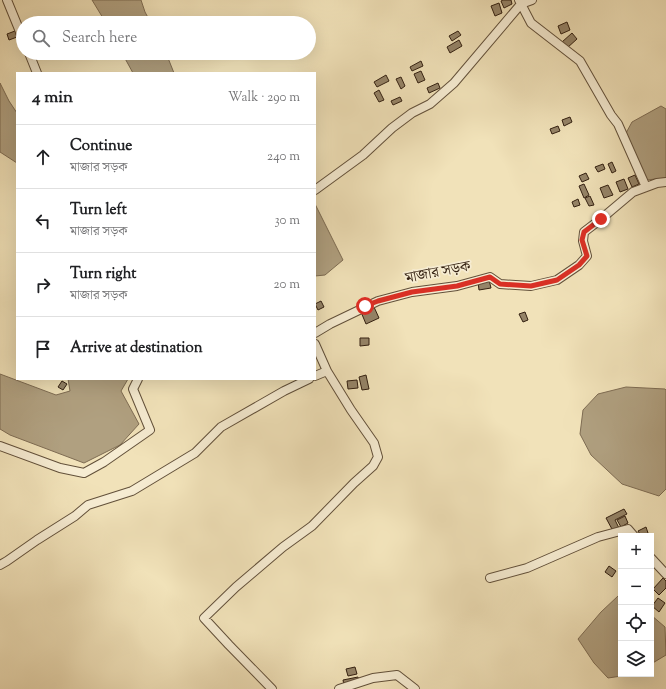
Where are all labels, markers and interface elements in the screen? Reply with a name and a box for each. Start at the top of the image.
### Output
search box [16,16,316,60]
icon: search [30,27,52,49]
text: Search here [62,28,137,49]
text: 4 min [32,86,73,110]
text: Walk · 290 m [228,89,300,107]
text: Continue [70,136,132,157]
icon: ahead [32,146,54,168]
text: 240 m [267,148,300,166]
text: মাজার সড়ক [70,159,127,177]
text: Turn left [70,200,127,221]
icon: left [32,210,54,232]
route end [592,210,610,228]
text: 30 m [274,212,300,230]
text: মাজার সড়ক [70,223,127,241]
street label: মাজার সড়ক [403,256,473,290]
text: Turn right [70,264,136,285]
icon: right [32,274,54,296]
text: 20 m [274,276,300,294]
text: মাজার সড়ক [70,287,127,305]
route start [356,297,374,315]
icon: arrive [32,338,54,360]
text: Arrive at destination [70,338,203,359]
map controls [618,533,654,677]
button: + [618,533,654,569]
button: − [618,569,654,605]
button: locate [618,605,654,641]
button: layers [618,641,654,677]

